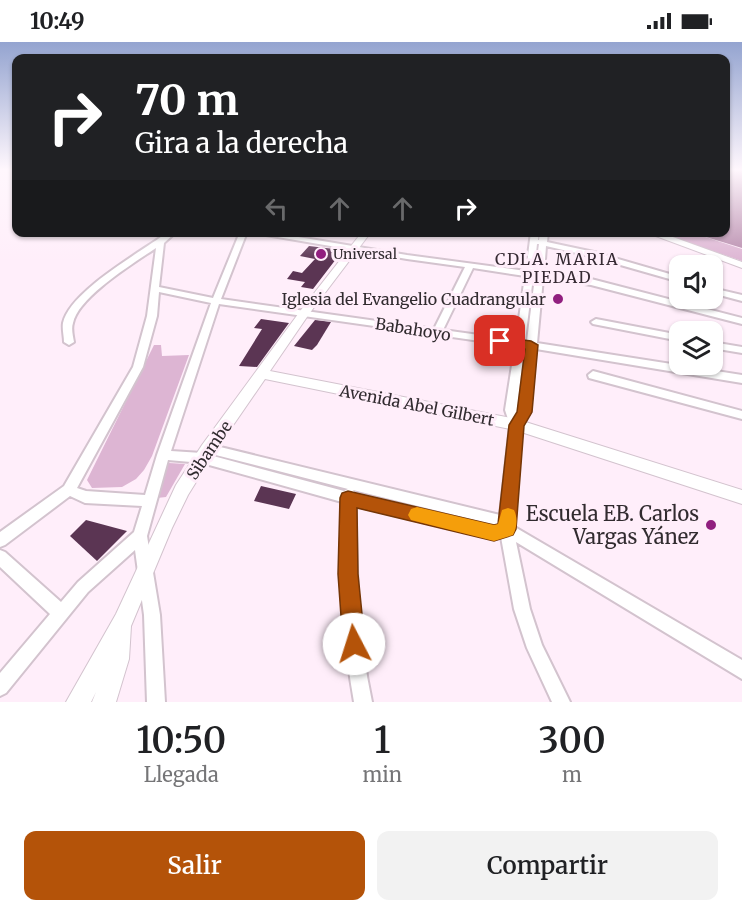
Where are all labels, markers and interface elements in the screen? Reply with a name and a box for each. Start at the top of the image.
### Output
text: 10:49 [30,7,85,35]
text: 70 m [135,74,239,126]
icon: right [36,78,114,156]
text: Gira a la derecha [135,126,348,160]
icon: left [260,192,293,225]
icon: ahead [323,192,356,225]
icon: ahead [386,192,419,225]
icon: right [449,192,482,225]
place label: Universal [333,245,398,263]
marker: Universal [314,247,328,261]
district label: CDLA. MARIA PIEDAD [495,249,619,287]
map controls [669,255,723,375]
button: sound [669,255,723,309]
place label: Iglesia del Evangelio Cuadrangular [282,289,546,309]
marker: Iglesia del Evangelio Cuadrangular [551,292,565,306]
street label: Babahoyo [374,313,452,345]
pin [474,315,525,366]
button: layers [669,321,723,375]
icon: arrive [483,324,516,357]
street label: Avenida Abel Gilbert [337,380,497,430]
street label: Sibambe [182,417,236,483]
place label: Escuela EB. Carlos Vargas Yánez [526,501,699,549]
marker: Escuela EB. Carlos Vargas Yánez [704,518,718,532]
position arrow [322,612,386,676]
text: 10:50 [136,718,226,763]
text: 1 [374,718,390,763]
text: 300 [538,718,606,763]
text: Llegada [144,762,219,787]
text: min [362,762,402,787]
text: m [562,762,582,787]
button: Salir [24,831,365,900]
button: Compartir [377,831,718,900]

